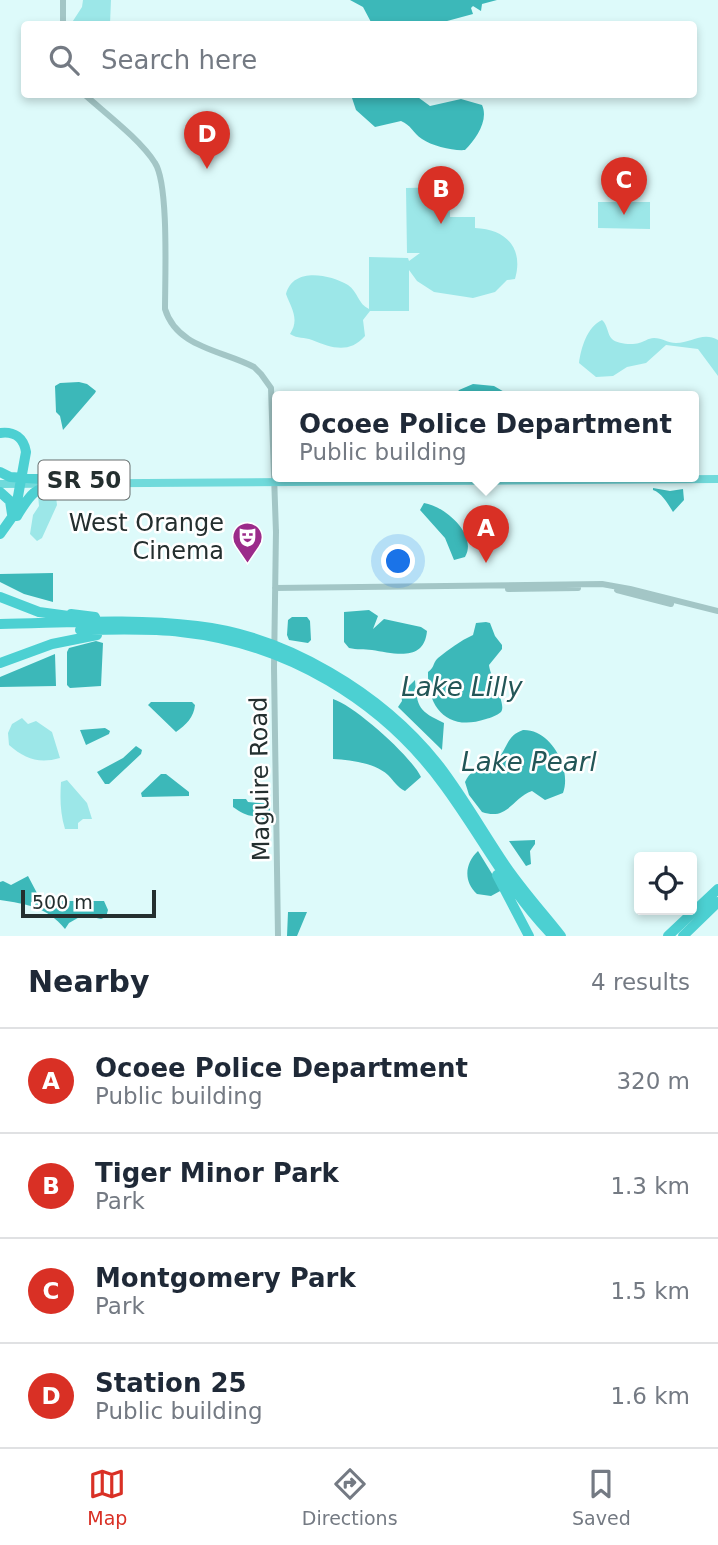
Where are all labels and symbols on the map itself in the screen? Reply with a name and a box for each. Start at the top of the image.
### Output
pin: D [184,111,230,169]
pin: C [601,157,647,215]
pin: B [418,166,464,224]
road number: SR 50 [38,460,130,500]
pin: A [463,505,509,563]
place label: West Orange Cinema [69,509,224,565]
theatre icon: West Orange Cinema [230,520,264,564]
your location [381,544,415,578]
water label: Lake Lilly [401,672,523,702]
street label: Maguire Road [245,697,275,861]
water label: Lake Pearl [461,747,597,777]
scale bar [21,887,156,919]

